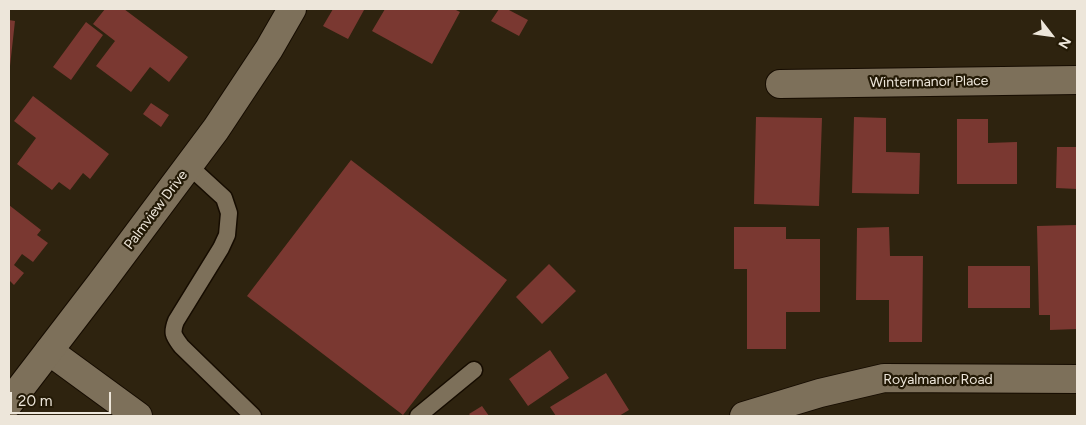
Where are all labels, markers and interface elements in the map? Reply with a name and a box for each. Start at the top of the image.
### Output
north arrow [1026,10,1076,60]
text: N [1054,34,1074,52]
street label: Wintermanor Place [869,73,989,91]
street label: Palmview Drive [121,167,191,253]
street label: Royalmanor Road [883,372,993,388]
scale bar [12,382,114,414]
text: 20 m [18,392,52,410]

